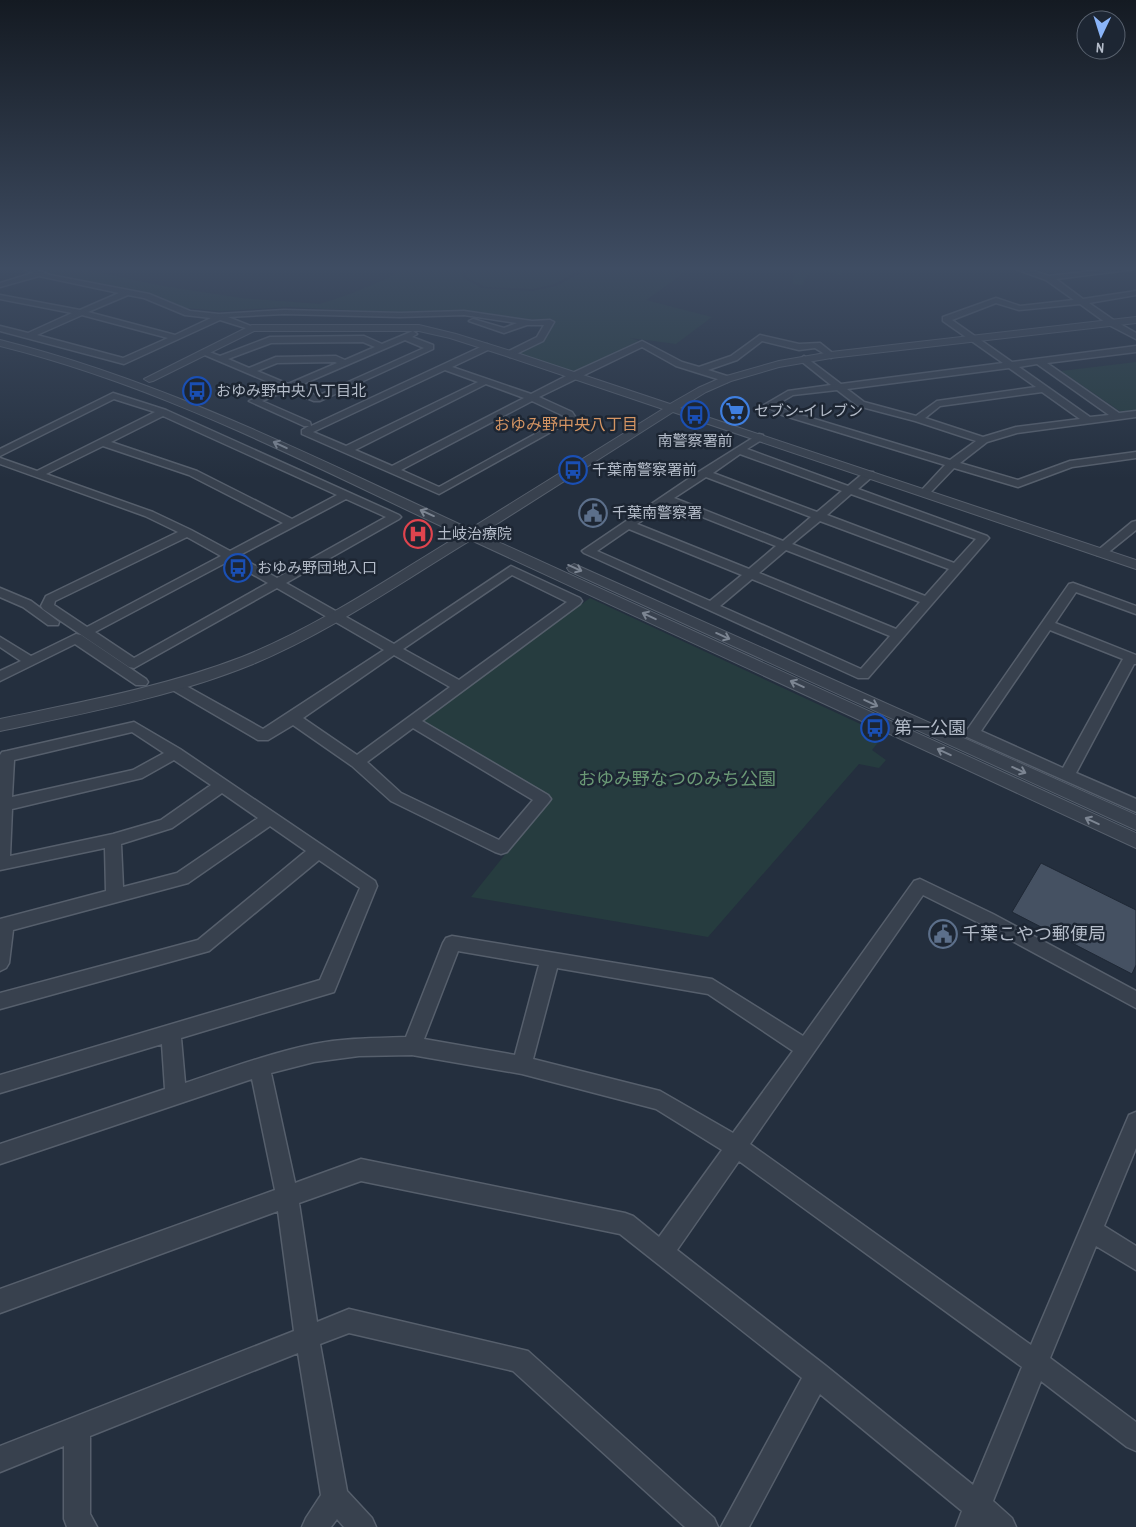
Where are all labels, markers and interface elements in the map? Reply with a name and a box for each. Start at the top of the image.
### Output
north arrow [1076,10,1126,60]
text: N [1095,39,1105,57]
bus stop icon: おゆみ野中央八丁目北 [182,376,212,406]
place label: おゆみ野中央八丁目北 [216,380,366,401]
supermarket icon: セブン-イレブン [720,396,750,426]
bus stop icon: 南警察署前 [680,400,710,430]
place label: セブン-イレブン [754,400,863,421]
district label: おゆみ野中央八丁目 [494,413,638,435]
place label: 南警察署前 [657,430,733,451]
one-way arrow [273,440,288,449]
bus stop icon: 千葉南警察署前 [558,455,588,485]
place label: 千葉南警察署前 [592,459,697,480]
public building icon: 千葉南警察署 [578,498,608,528]
place label: 千葉南警察署 [612,502,702,523]
one-way arrow [420,508,435,518]
hospital icon: 土岐治療院 [403,519,433,549]
place label: 土岐治療院 [437,523,512,544]
bus stop icon: おゆみ野団地入口 [223,553,253,583]
place label: おゆみ野団地入口 [257,557,377,578]
one-way arrow [568,564,583,574]
one-way arrow [642,611,657,620]
one-way arrow [715,631,730,641]
one-way arrow [790,679,805,689]
one-way arrow [863,699,878,708]
bus stop icon: 第一公園 [860,713,890,743]
place label: 第一公園 [894,715,966,740]
one-way arrow [937,747,952,757]
park label: おゆみ野なつのみち公園 [578,766,776,791]
one-way arrow [1011,766,1026,775]
one-way arrow [1085,815,1100,825]
public building icon: 千葉こやつ郵便局 [928,919,958,949]
place label: 千葉こやつ郵便局 [962,921,1106,946]

